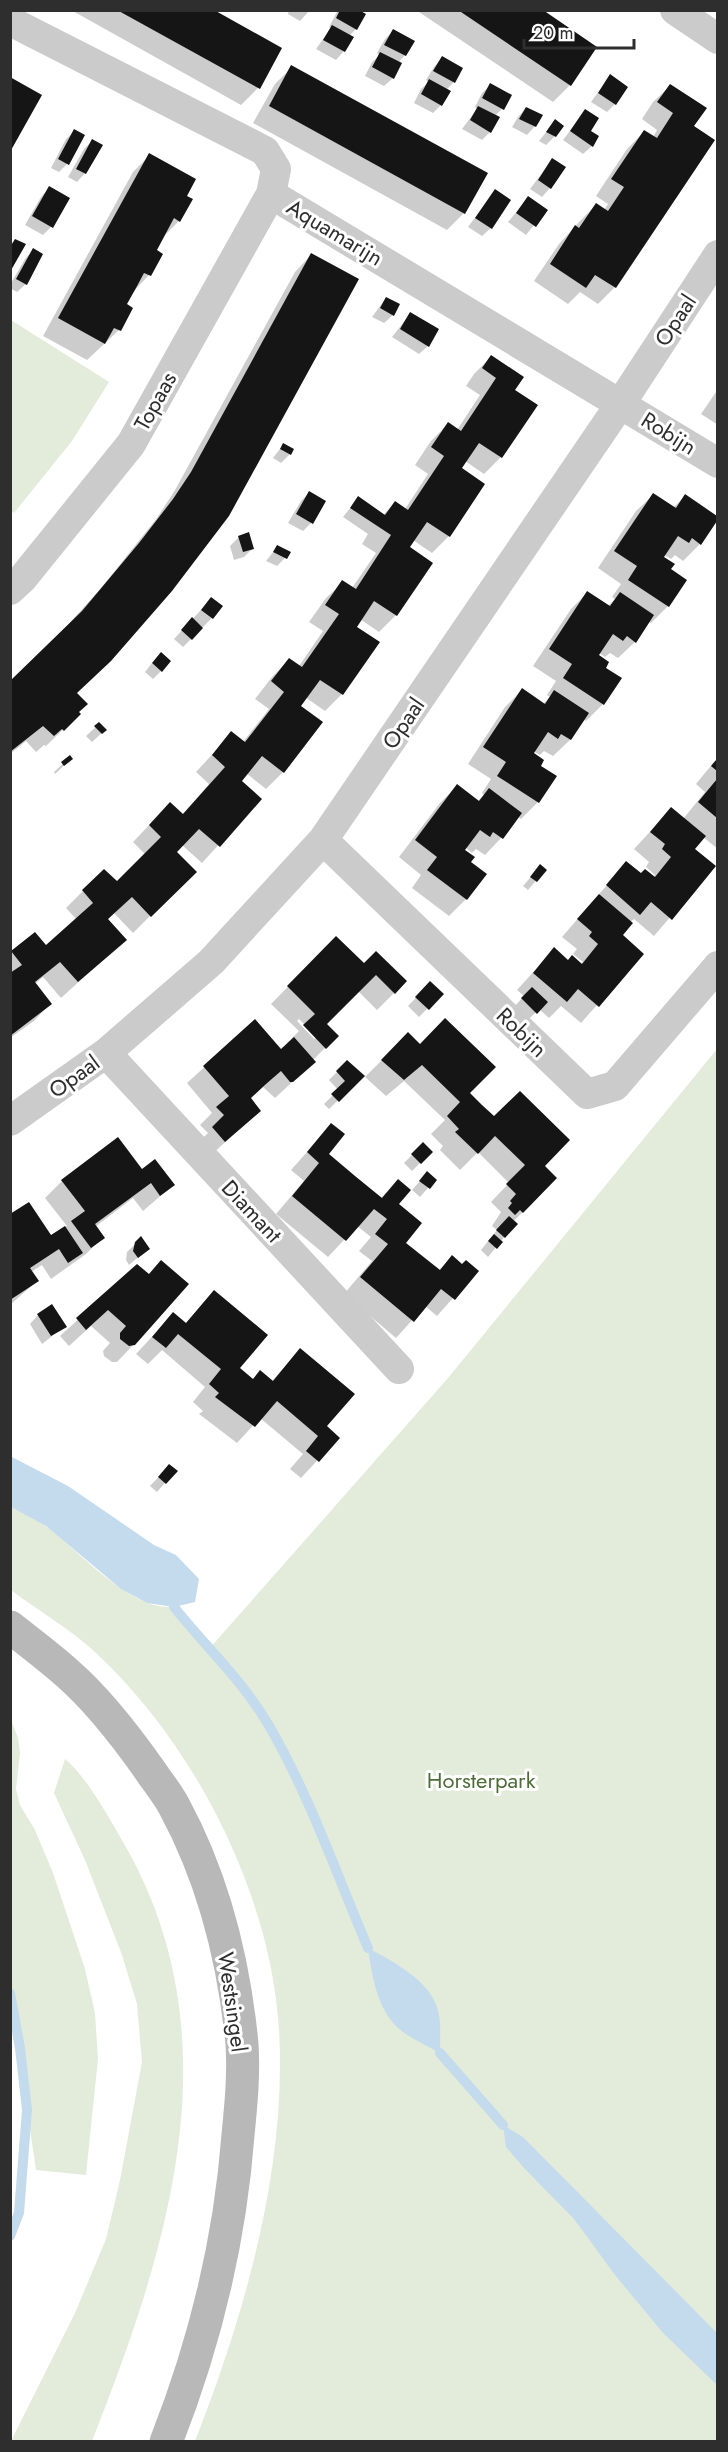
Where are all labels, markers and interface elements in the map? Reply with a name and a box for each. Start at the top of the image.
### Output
scale bar [524,12,634,50]
text: 20 m [533,20,573,46]
street label: Aquamarijn [281,191,389,273]
street label: Opaal [646,288,704,352]
street label: Topaas [126,366,184,436]
street label: Robijn [635,404,703,462]
street label: Opaal [374,691,432,755]
street label: Robijn [489,1000,555,1064]
street label: Opaal [42,1047,106,1105]
street label: Diamant [214,1172,290,1250]
park label: Horsterpark [427,1764,536,1796]
street label: Westsingel [210,1950,256,2054]

